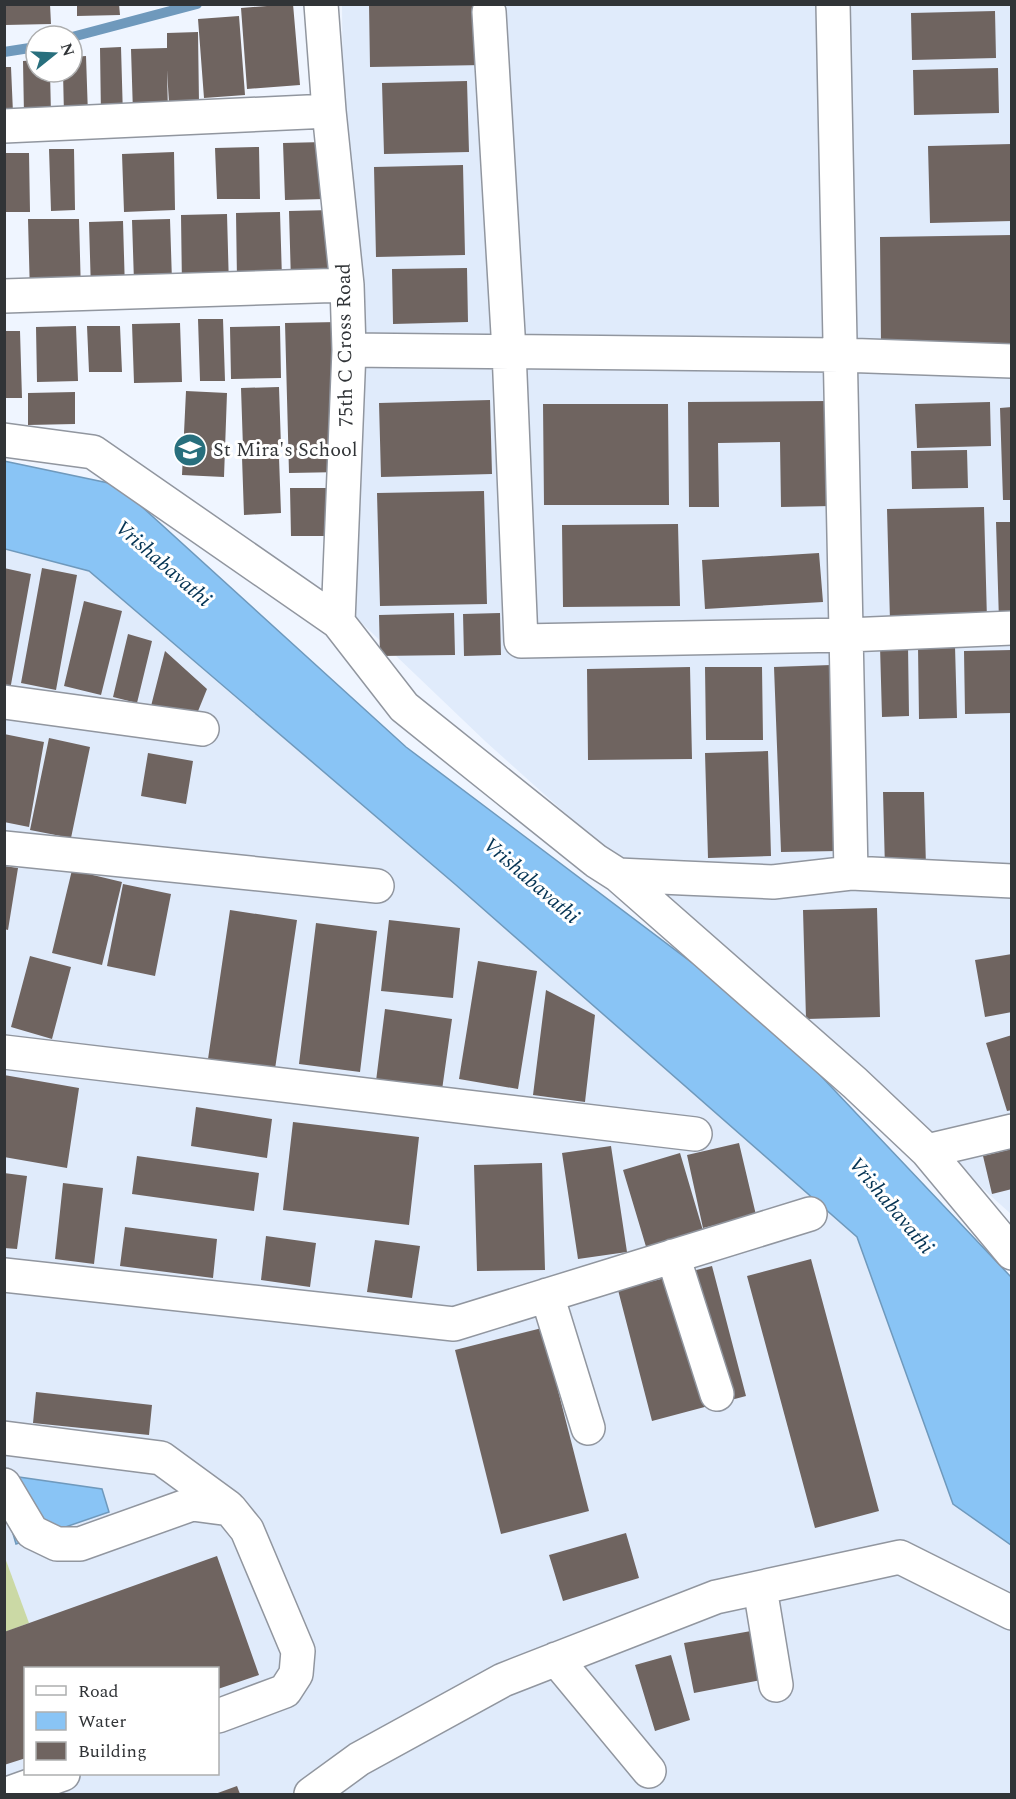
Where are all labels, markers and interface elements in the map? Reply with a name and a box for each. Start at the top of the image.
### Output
north arrow [24,24,84,84]
text: N [54,40,81,60]
street label: 75th C Cross Road [329,263,361,427]
school or university icon: St Mira's School [172,432,208,468]
place label: St Mira's School [213,435,358,465]
water label: Vrishabavathi [108,513,218,615]
water label: Vrishabavathi [476,830,586,932]
water label: Vrishabavathi [840,1150,942,1262]
legend [24,1667,219,1775]
text: Road [78,1678,119,1705]
text: Water [78,1708,126,1735]
text: Building [78,1738,147,1765]

